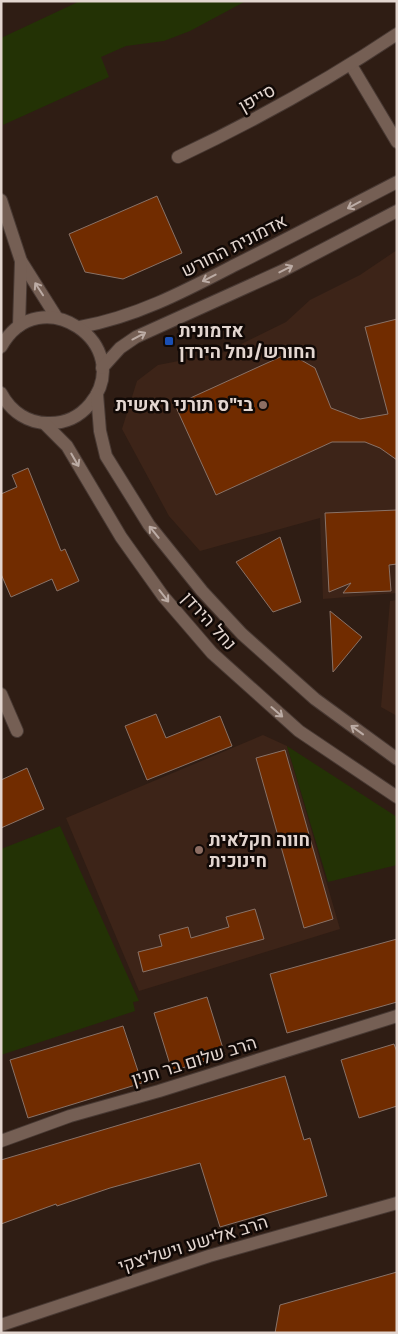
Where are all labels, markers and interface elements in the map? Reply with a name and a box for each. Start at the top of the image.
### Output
street label: סייפן [235,79,279,117]
one-way arrow [347,201,362,210]
street label: אדמונית החורש [178,210,290,282]
one-way arrow [279,264,294,274]
one-way arrow [202,274,217,283]
one-way arrow [34,283,44,297]
place label: אדמונית החורש/נחל הירדן [179,320,316,363]
one-way arrow [131,331,146,341]
marker: אדמונית החורש/נחל הירדן [163,335,175,347]
place label: בי"ס תורני ראשית [115,394,253,416]
marker: בי"ס תורני ראשית [257,399,269,411]
one-way arrow [71,452,81,466]
one-way arrow [149,526,160,539]
street label: נחל הירדן [177,587,241,655]
one-way arrow [158,589,169,602]
one-way arrow [270,706,283,718]
one-way arrow [350,725,364,735]
place label: חווה חקלאית חינוכית [209,829,310,872]
marker: חווה חקלאית חינוכית [193,844,205,856]
street label: הרב שלום בר חנין [129,1031,259,1091]
street label: הרב אלישע וישליצקי [115,1211,271,1277]

